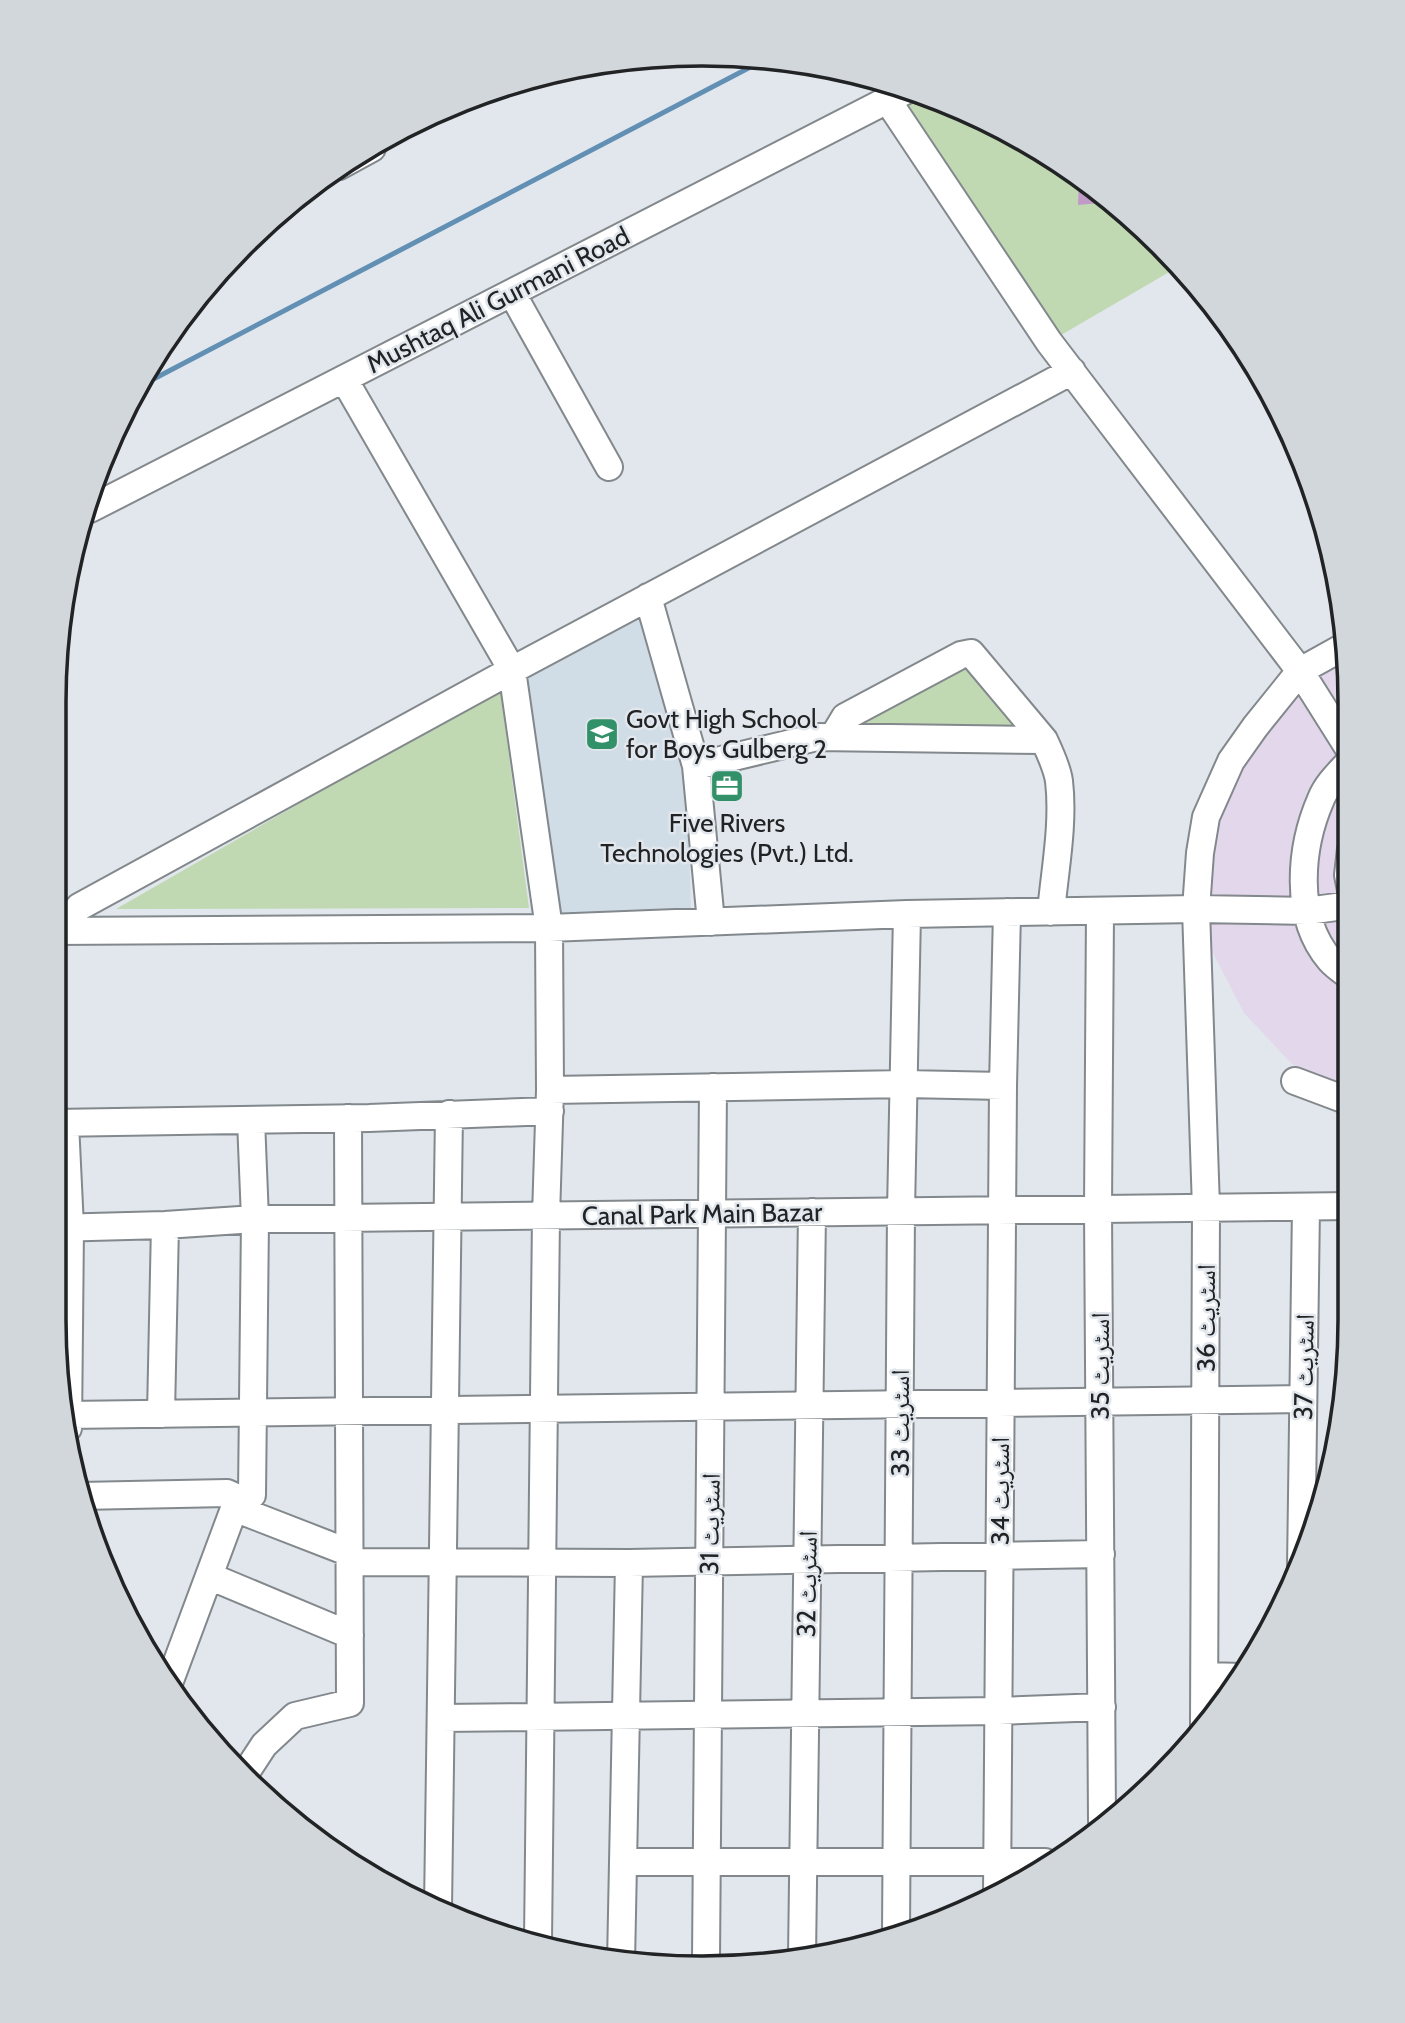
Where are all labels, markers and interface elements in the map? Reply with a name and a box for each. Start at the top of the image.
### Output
street label: Mushtaq Ali Gurmani Road [361,220,635,380]
place label: Govt High School for Boys Gulberg 2 [626,703,827,765]
school or university icon: Govt High School for Boys Gulberg 2 [583,715,621,753]
office icon: Five Rivers Technologies (Pvt.) Ltd. [708,767,746,805]
place label: Five Rivers Technologies (Pvt.) Ltd. [600,807,854,869]
street label: Canal Park Main Bazar [581,1196,823,1232]
street label: اسٹریٹ 36 [1190,1264,1222,1372]
street label: اسٹریٹ 35 [1084,1312,1116,1420]
street label: اسٹریٹ 37 [1287,1314,1321,1420]
street label: اسٹریٹ 33 [884,1369,916,1477]
street label: اسٹریٹ 34 [984,1437,1016,1545]
street label: اسٹریٹ 31 [693,1473,727,1575]
street label: اسٹریٹ 32 [790,1530,824,1638]

